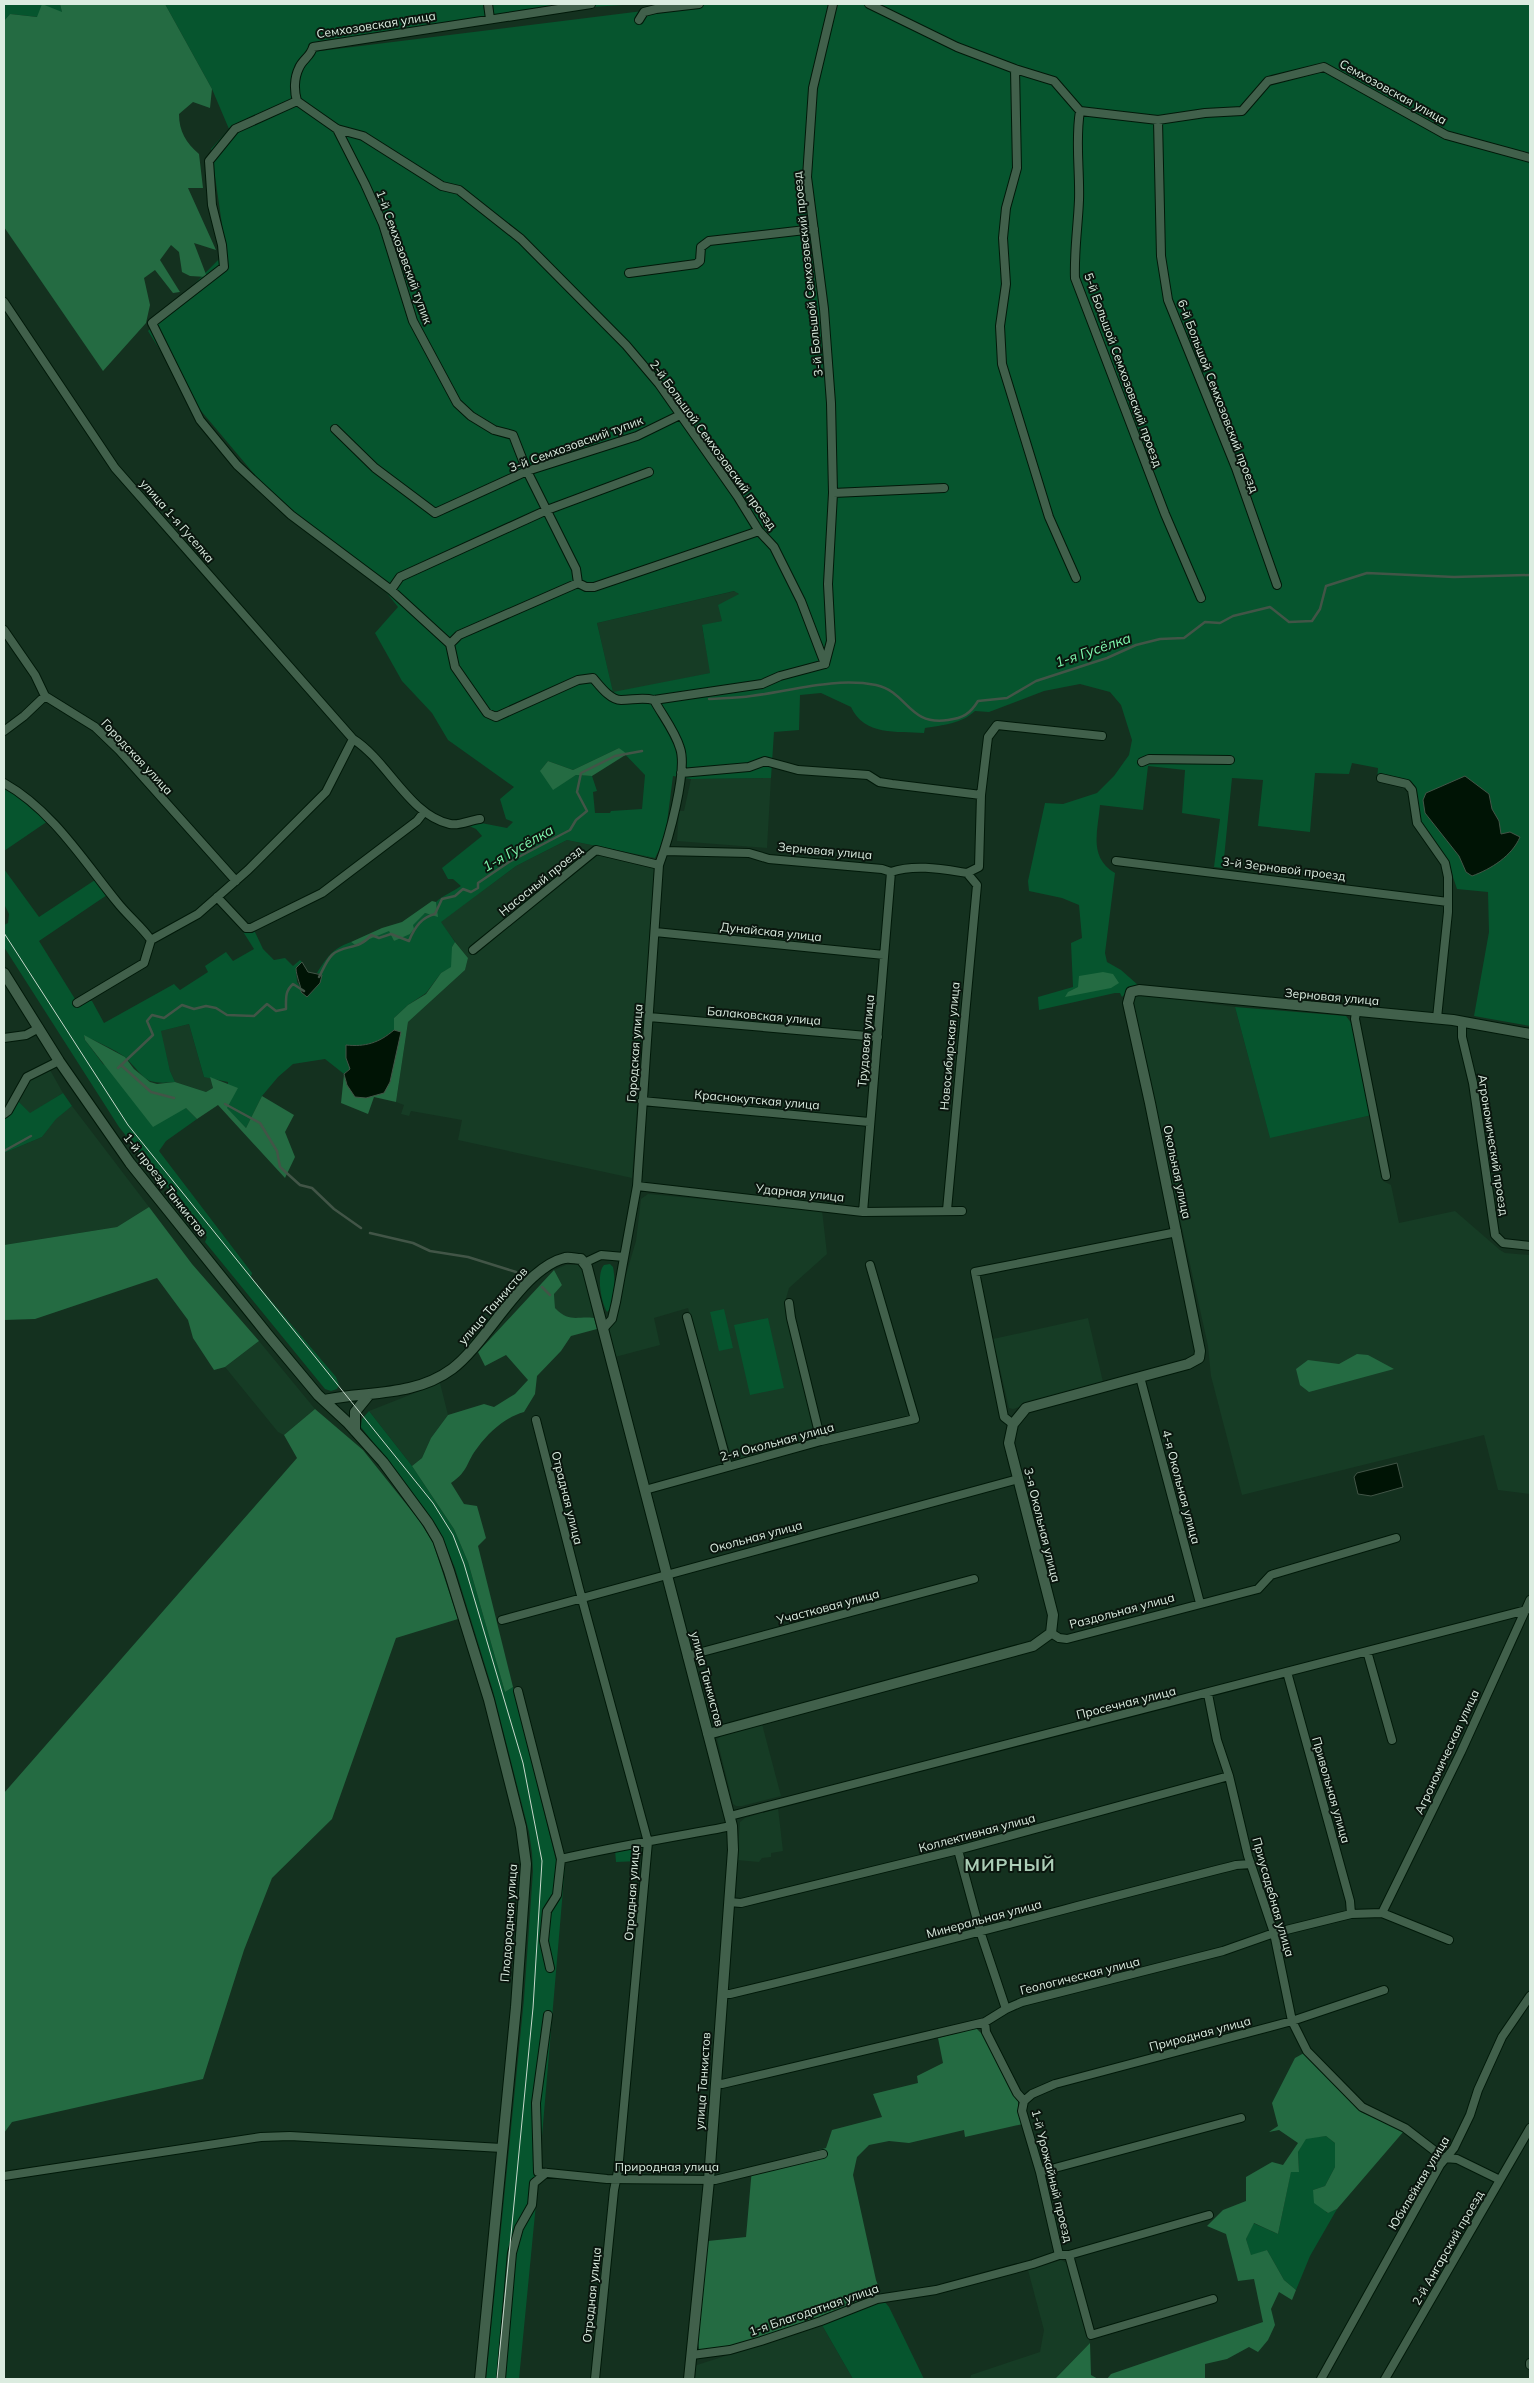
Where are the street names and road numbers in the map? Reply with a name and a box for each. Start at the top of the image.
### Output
street label: Семхозовская улица [315,8,437,41]
street label: Семхозовская улица [1337,56,1450,127]
street label: 3-й Большой Семхозовский проезд [789,171,826,377]
street label: 1-й Семхозовский тупик [373,188,436,326]
street label: 5-й Большой Семхозовский проезд [1081,271,1166,469]
street label: 6-й Большой Семхозовский проезд [1175,297,1262,495]
street label: 2-й Большой Семхозовский проезд [647,357,780,532]
street label: 3-й Семхозовский тупик [507,412,645,475]
street label: улица 1-я Гуселка [137,476,218,565]
street label: Городская улица [98,716,176,798]
street label: Зерновая улица [777,839,873,862]
street label: Насосный проезд [496,842,586,919]
street label: 3-й Зерновой проезд [1222,853,1347,884]
street label: Дунайская улица [720,919,823,944]
street label: Новосибирская улица [936,981,963,1111]
street label: Зерновая улица [1284,985,1380,1008]
street label: Трудовая улица [854,994,877,1088]
street label: Городская улица [624,1003,645,1103]
street label: Балаковская улица [706,1003,822,1028]
street label: Агрономический проезд [1475,1073,1512,1217]
street label: Краснокутская улица [694,1087,820,1112]
street label: Окольная улица [1160,1124,1195,1220]
street label: 1-й проезд Танкистов [120,1130,211,1240]
street label: Ударная улица [754,1180,845,1205]
street label: улица Танкистов [455,1264,531,1347]
street label: 2-я Окольная улица [718,1419,836,1464]
street label: 4-я Окольная улица [1159,1428,1204,1546]
street label: Отрадная улица [549,1450,586,1546]
street label: 3-я Окольная улица [1021,1466,1064,1584]
street label: Окольная улица [708,1517,804,1556]
street label: Участковая улица [774,1586,881,1628]
street label: Раздольная улица [1068,1589,1176,1632]
street label: улица Танкистов [688,1630,727,1728]
street label: Просечная улица [1075,1683,1177,1722]
street label: Агрономическая улица [1411,1687,1482,1816]
street label: Привольная улица [1309,1735,1354,1845]
street label: Коллективная улица [917,1810,1037,1855]
street label: Приусадебная улица [1249,1835,1298,1958]
street label: Отрадная улица [621,1845,642,1941]
street label: Плодородная улица [497,1863,520,1982]
street label: Минеральная улица [925,1896,1043,1941]
street label: Геологическая улица [1018,1953,1141,1998]
street label: Природная улица [1147,2013,1252,2054]
street label: улица Танкистов [692,2031,713,2130]
street label: 1-й Урожайный проезд [1029,2108,1076,2244]
street label: Юбилейная улица [1385,2133,1452,2232]
street label: Природная улица [615,2159,719,2174]
street label: 2-й Ангарский проезд [1409,2188,1487,2308]
street label: Отрадная улица [579,2246,604,2343]
street label: 1-я Благодатная улица [747,2280,881,2339]

